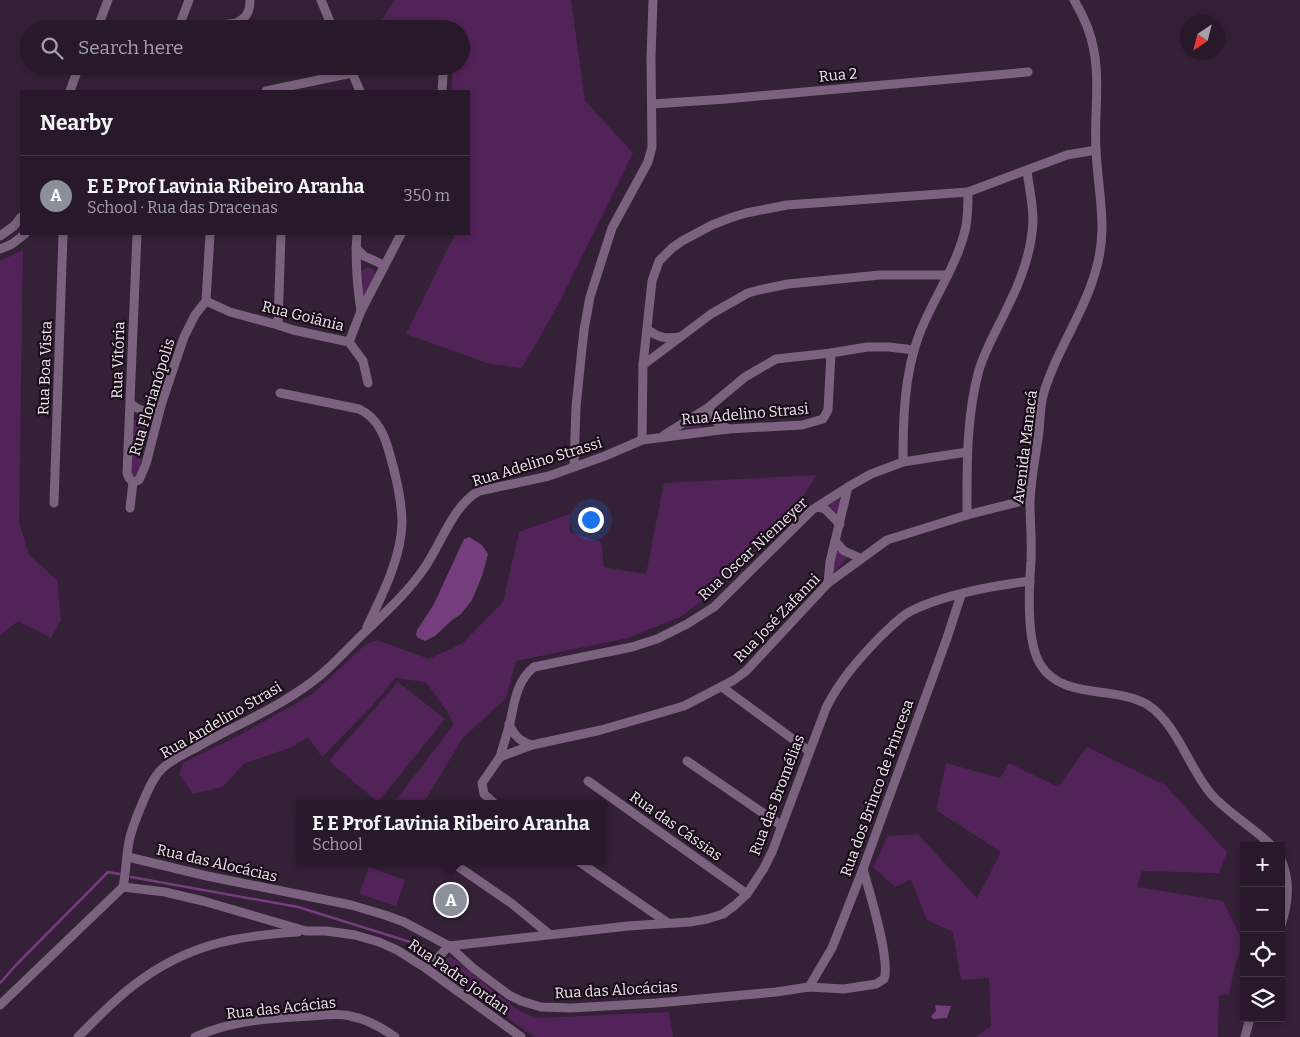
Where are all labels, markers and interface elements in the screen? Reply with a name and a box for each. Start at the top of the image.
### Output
north arrow [1180,15,1225,60]
search box [20,20,470,75]
icon: search [38,34,66,62]
text: Search here [78,36,183,59]
street label: Rua 2 [818,64,858,86]
text: Nearby [40,110,113,136]
text: E E Prof Lavinia Ribeiro Aranha [87,175,364,198]
text: A [50,186,62,205]
text: 350 m [404,186,450,205]
text: School · Rua das Dracenas [87,198,278,217]
street label: Rua Goiânia [260,297,346,335]
street label: Rua Boa Vista [34,321,56,415]
street label: Rua Vitória [108,321,128,399]
street label: Rua Florianópolis [126,336,178,458]
street label: Avenida Manacá [1009,389,1041,505]
street label: Rua Adelino Strasi [681,399,810,429]
street label: Rua Adelino Strassi [470,434,605,490]
street label: Rua Oscar Niemeyer [695,493,812,604]
your location [578,507,604,533]
street label: Rua José Zafanni [730,570,824,666]
street label: Rua Andelino Strasi [157,678,285,762]
street label: Rua dos Brinco de Princesa [837,697,917,879]
street label: Rua das Bromélias [746,732,808,858]
street label: Rua das Cássias [626,787,726,865]
popup [296,800,606,865]
text: E E Prof Lavinia Ribeiro Aranha [312,812,590,835]
text: School [312,835,363,854]
street label: Rua das Alocácias [155,840,279,886]
map controls [1240,842,1285,1022]
button: + [1240,842,1285,887]
pin: A [435,881,467,919]
button: − [1240,887,1285,932]
button: locate [1240,932,1285,977]
street label: Rua Padre Jordan [405,935,513,1019]
button: layers [1240,977,1285,1022]
street label: Rua das Alocácias [554,978,678,1002]
street label: Rua das Acácias [225,993,337,1023]

